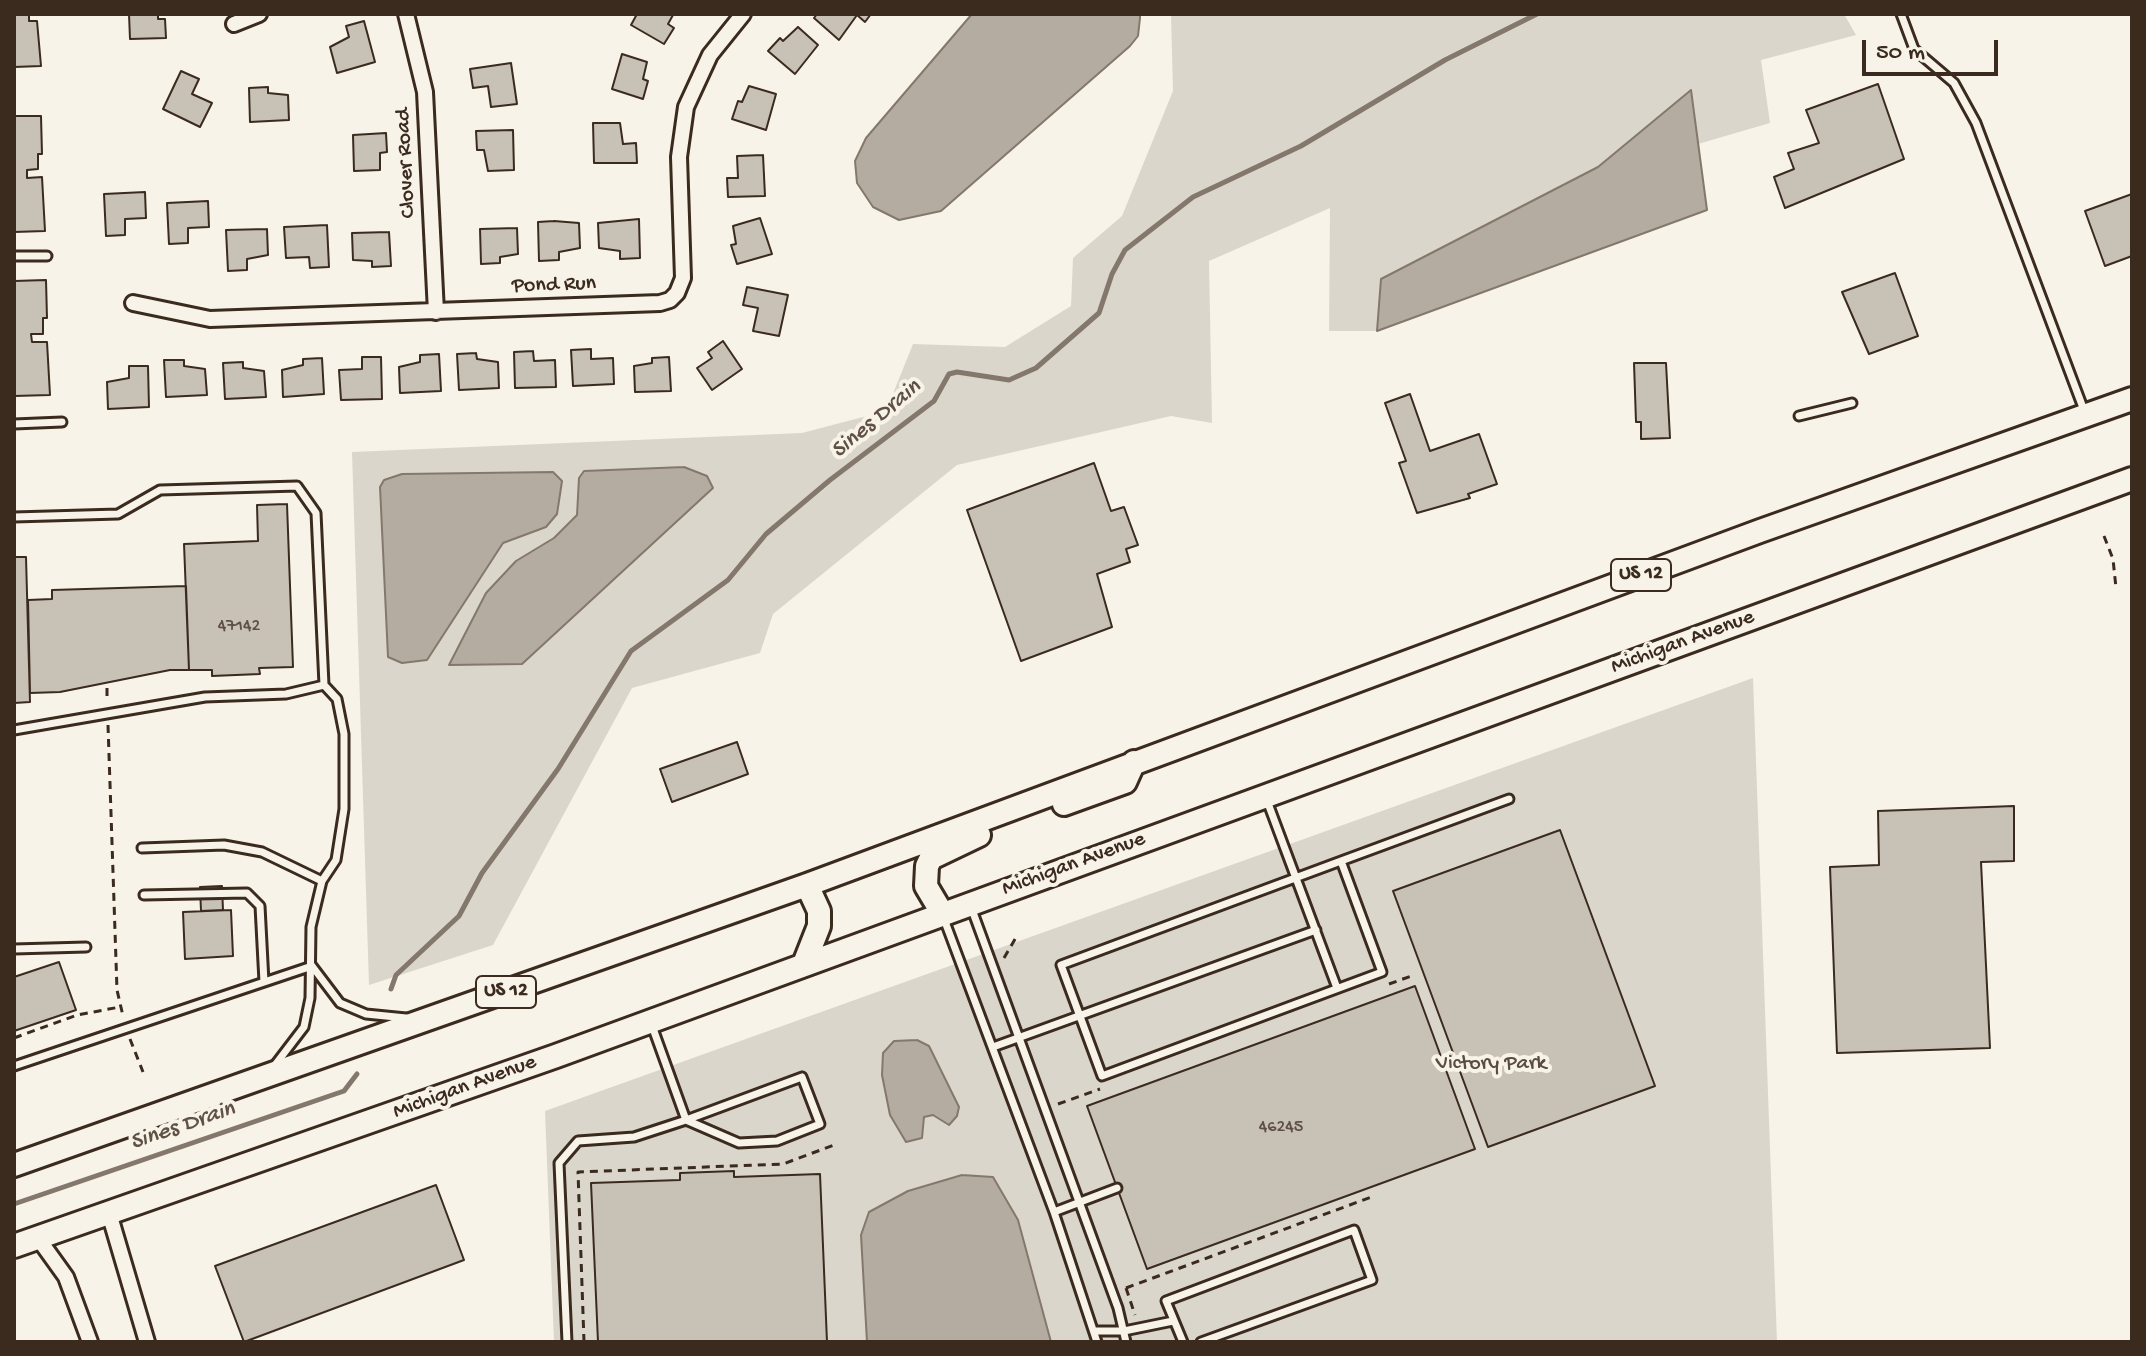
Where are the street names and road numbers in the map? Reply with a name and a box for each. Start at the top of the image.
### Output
street label: Clover Road [391,107,423,219]
street label: Pond Run [511,271,597,301]
road number: US 12 [1611,559,1671,591]
street label: Michigan Avenue [1608,605,1758,681]
street label: Michigan Avenue [999,827,1149,903]
road number: US 12 [476,976,536,1008]
street label: Michigan Avenue [390,1050,540,1126]

